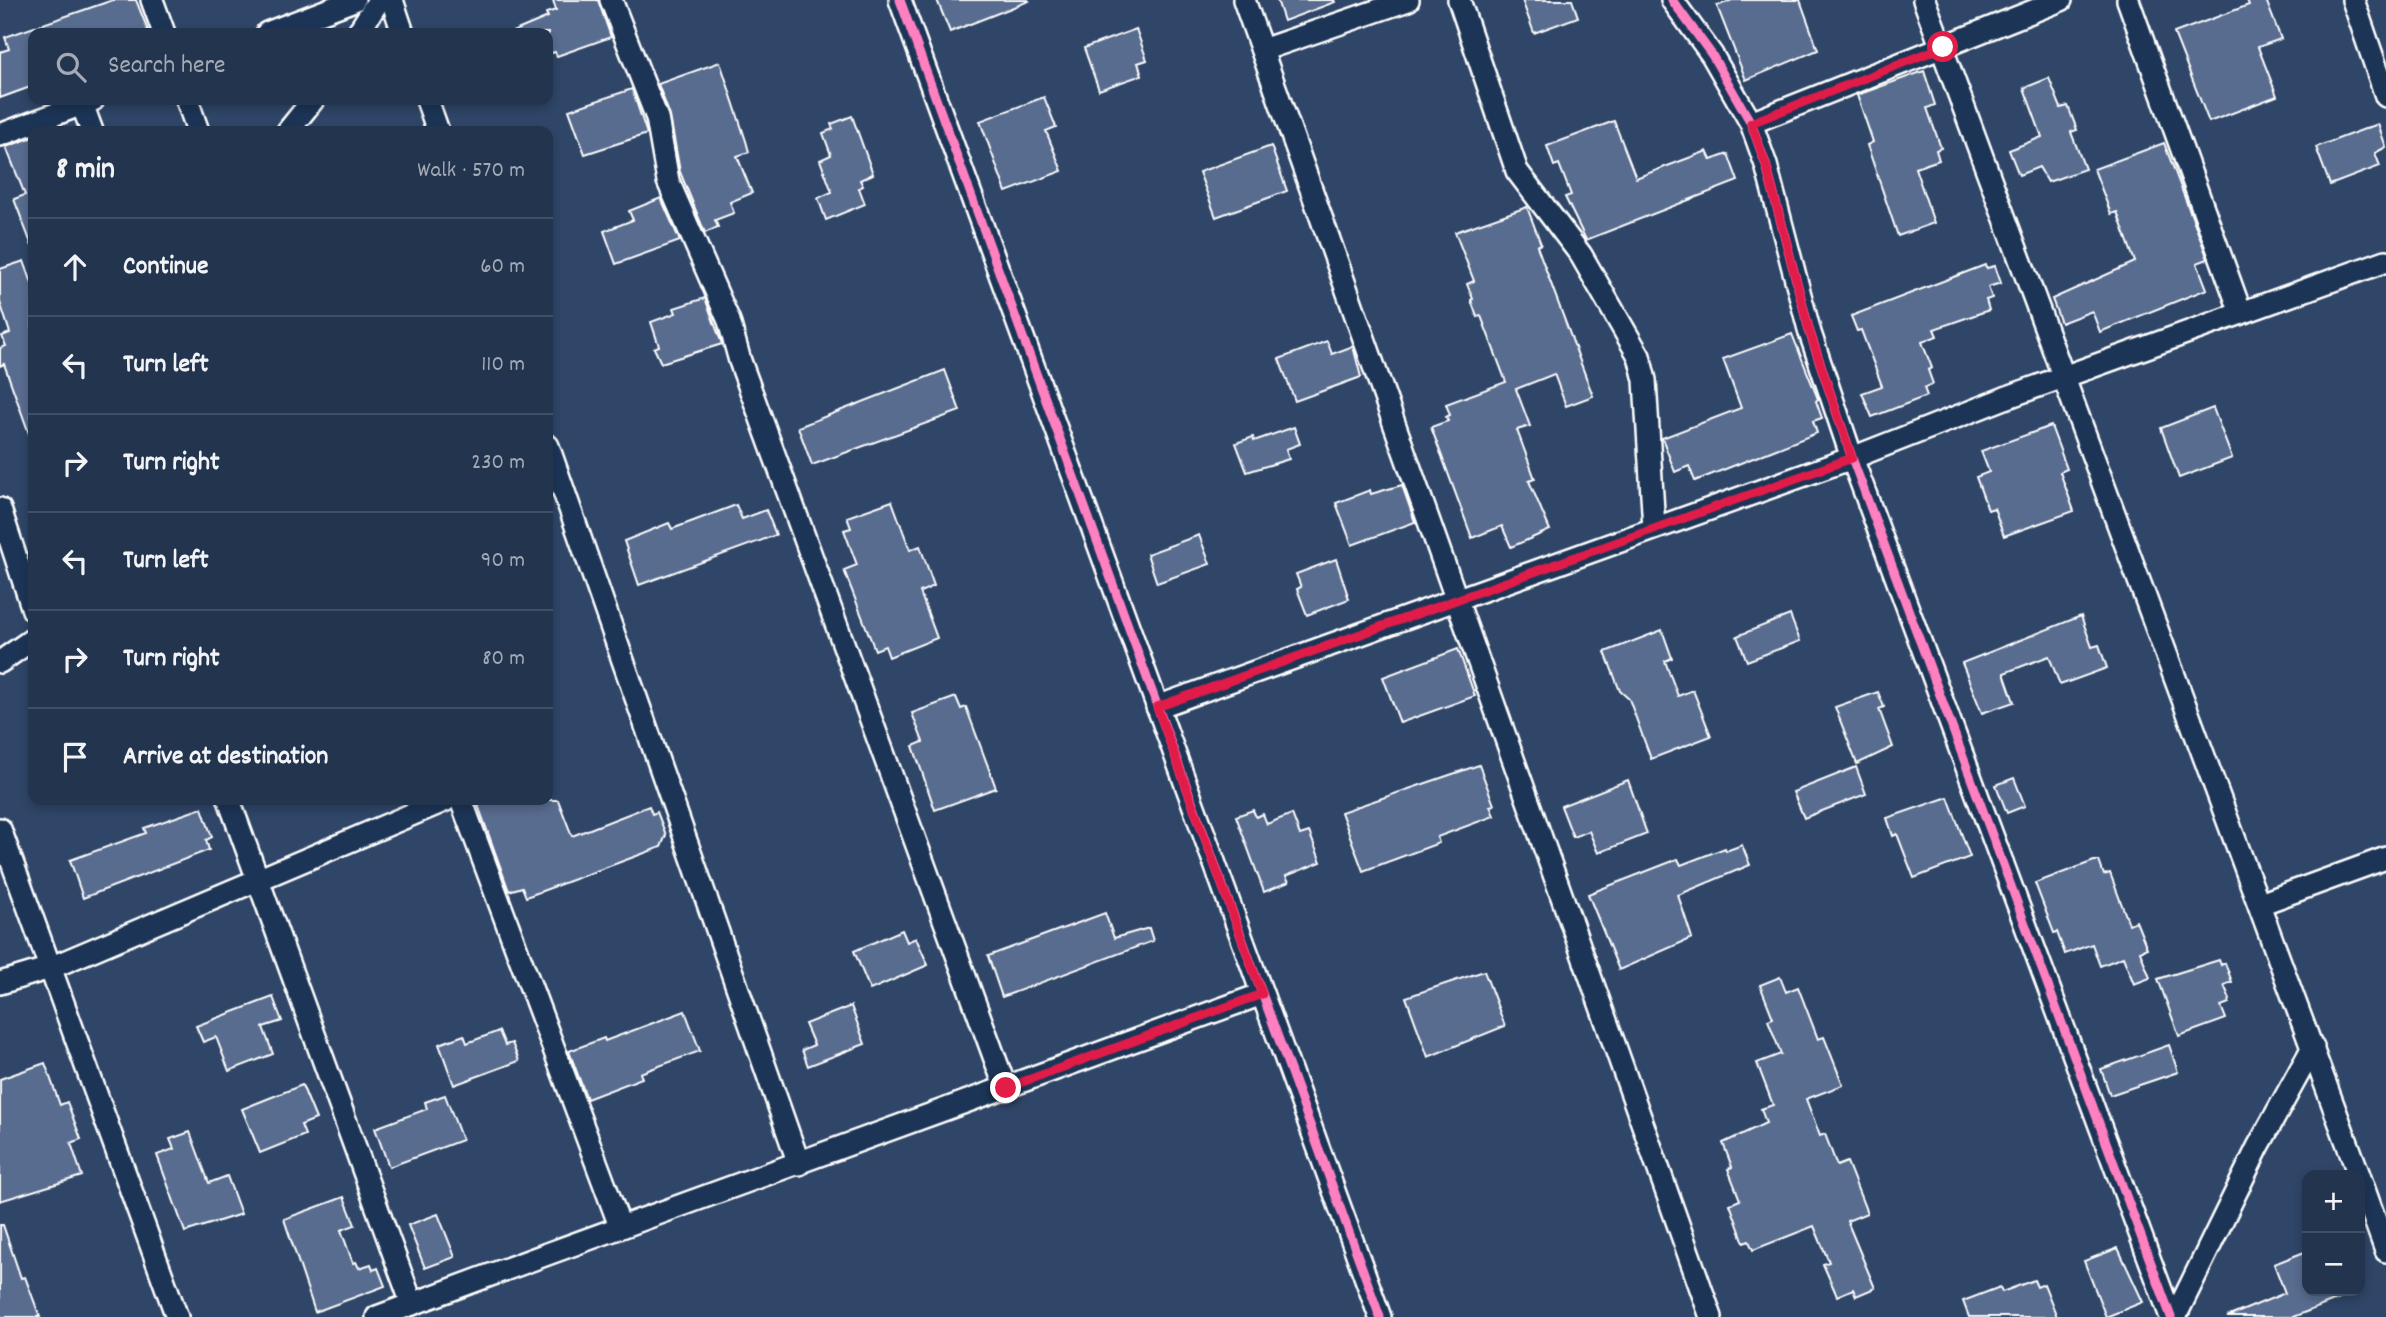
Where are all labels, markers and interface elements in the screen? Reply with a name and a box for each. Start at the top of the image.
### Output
search box [28,28,553,105]
route start [1927,31,1958,62]
icon: search [52,48,90,86]
text: Search here [108,48,226,85]
text: 8 min [56,150,115,193]
text: Walk · 570 m [417,155,525,188]
icon: ahead [56,248,94,286]
text: Continue [123,249,208,286]
text: 60 m [480,251,525,284]
icon: left [56,346,94,384]
text: Turn left [123,347,209,384]
text: 110 m [481,349,525,382]
icon: right [56,444,94,482]
text: Turn right [123,445,220,482]
text: 230 m [471,447,525,480]
icon: left [56,542,94,580]
text: Turn left [123,543,209,580]
text: 90 m [481,545,525,578]
icon: right [56,640,94,678]
text: Turn right [123,641,220,678]
text: 80 m [482,643,525,676]
icon: arrive [56,738,94,776]
text: Arrive at destination [123,739,328,776]
route end [990,1072,1021,1103]
map controls [2302,1170,2365,1296]
button: + [2302,1170,2365,1233]
button: − [2302,1233,2365,1296]

